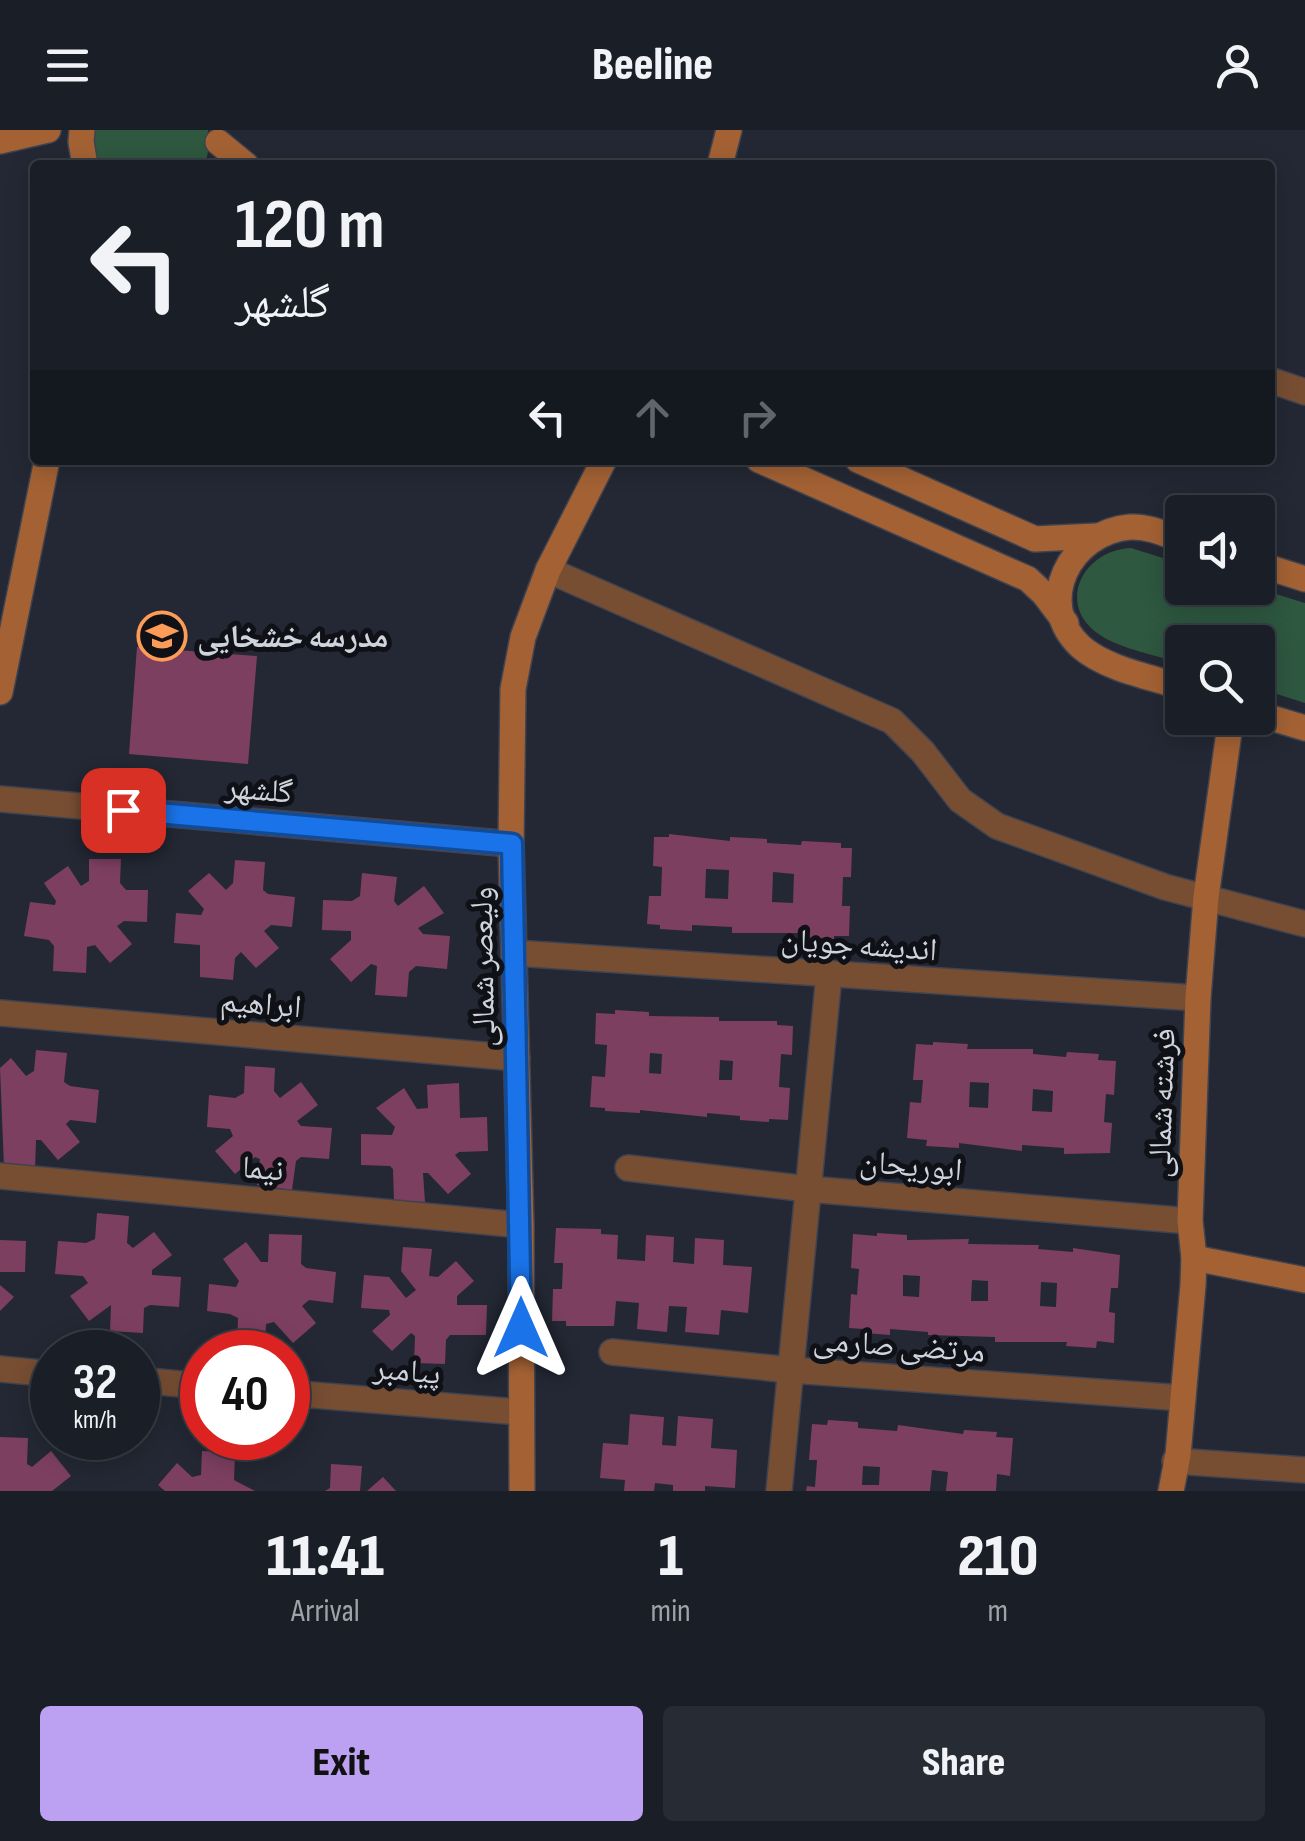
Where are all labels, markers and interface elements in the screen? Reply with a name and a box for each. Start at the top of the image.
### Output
icon: menu [40,38,95,93]
text: Beeline [592,38,713,93]
icon: person [1210,38,1265,93]
text: 120 m [235,184,385,268]
icon: left [70,200,200,330]
text: گلشهر [235,276,330,331]
icon: left [520,390,575,445]
icon: ahead [625,390,680,445]
icon: right [730,390,785,445]
map controls [1165,495,1275,735]
button: sound [1165,495,1275,605]
school or university icon: مدرسه خشخایی [136,610,188,662]
place label: مدرسه خشخایی [197,618,388,657]
button: search [1165,625,1275,735]
pin [81,768,166,853]
street label: گلشهر [223,768,294,813]
icon: arrive [96,783,151,838]
street label: ولیعصر شمالی [463,886,504,1048]
street label: اندیشه جویان [779,921,938,970]
street label: ابراهیم [219,982,303,1027]
street label: فرشته شمالی [1140,1028,1185,1179]
street label: ابوریحان [858,1143,964,1190]
street label: نیما [240,1148,285,1191]
position arrow [469,1276,573,1380]
street label: مرتضی صارمی [811,1321,986,1372]
speed limit sign: 40 [180,1330,310,1460]
street label: پیامبر [371,1349,442,1394]
text: 32 [73,1353,117,1413]
text: km/h [73,1405,117,1436]
text: 11:41 [267,1521,384,1593]
text: 1 [658,1521,683,1593]
text: 210 [957,1521,1038,1593]
text: Arrival [291,1592,360,1631]
text: min [651,1592,691,1631]
text: m [988,1592,1008,1631]
button: Exit [40,1706,643,1821]
button: Share [663,1706,1265,1821]

